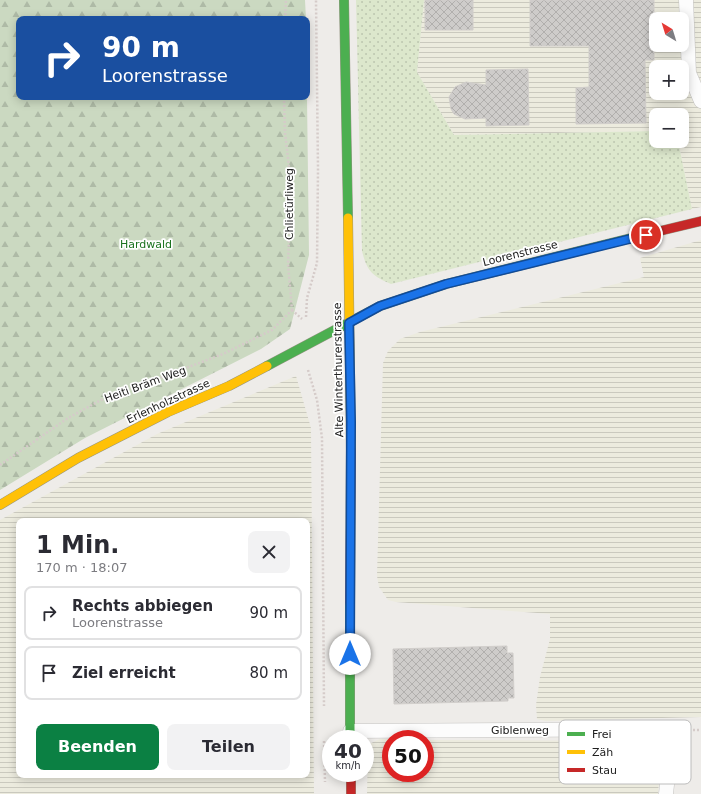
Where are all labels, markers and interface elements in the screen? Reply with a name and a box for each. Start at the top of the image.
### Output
north arrow [649,12,689,52]
map controls [649,12,689,148]
text: 90 m [102,31,180,64]
icon: right [36,32,88,84]
button: + [649,60,689,100]
text: Loorenstrasse [102,65,228,86]
button: − [649,108,689,148]
street label: Chlietürliweg [283,168,296,240]
pin [629,218,663,252]
icon: arrive [635,224,657,246]
park label: Hardwald [120,238,172,251]
street label: Loorenstrasse [481,238,559,269]
street label: Alte Winterthurerstrasse [331,302,346,437]
street label: Heiti Bräm Weg [103,364,188,405]
street label: Erlenholzstrasse [125,376,212,426]
text: 1 Min. [36,531,119,559]
button: close [248,531,290,573]
text: 170 m · 18:07 [36,560,127,575]
text: Rechts abbiegen [72,597,213,615]
icon: right [38,602,60,624]
text: 90 m [250,604,288,622]
text: Loorenstrasse [72,615,163,630]
position arrow [329,633,371,675]
icon: arrive [38,662,60,684]
text: Ziel erreicht [72,664,176,682]
text: 80 m [250,664,288,682]
legend [559,720,691,784]
button: Beenden [36,724,159,770]
button: Teilen [167,724,290,770]
street label: Giblenweg [491,724,549,737]
text: Frei [592,728,612,741]
speed limit sign: 50 [382,730,434,782]
text: 40 [334,739,362,763]
text: Zäh [592,746,613,759]
text: km/h [335,760,361,771]
text: Stau [592,764,617,777]

